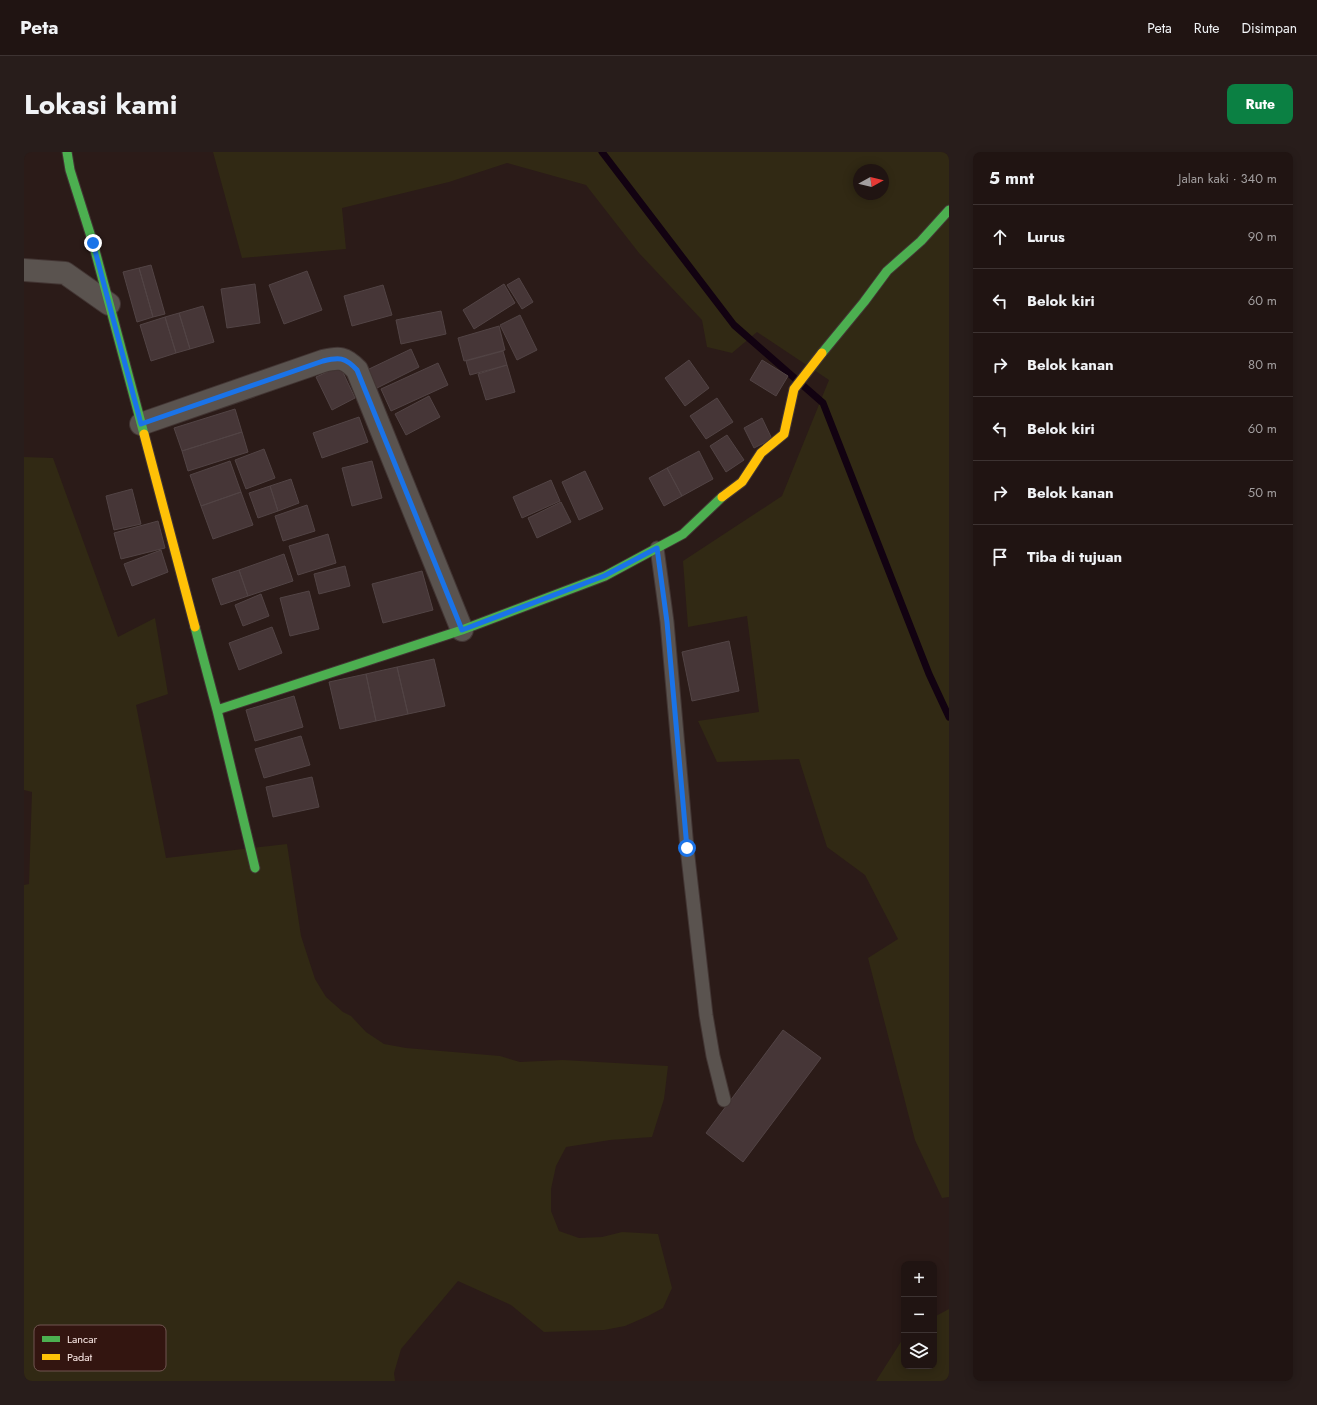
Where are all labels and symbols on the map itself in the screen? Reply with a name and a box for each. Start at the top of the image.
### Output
north arrow [853,164,889,200]
route end [84,234,102,252]
route start [678,839,696,857]
legend [34,1325,166,1371]
text: Lancar [67,1331,98,1347]
text: Padat [67,1349,93,1365]

